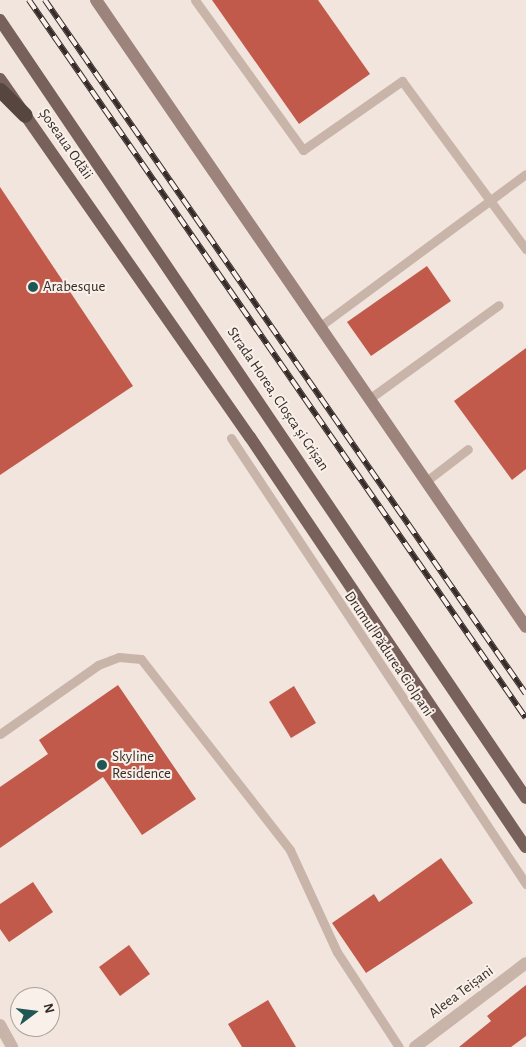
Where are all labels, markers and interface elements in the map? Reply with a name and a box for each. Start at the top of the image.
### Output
street label: Șoseaua Odăii [35,105,97,183]
place label: Arabesque [43,278,106,296]
marker: Arabesque [27,281,39,293]
street label: Strada Horea, Cloșca și Crișan [223,324,333,474]
street label: Drumul Pădurea Ciolpani [340,588,438,720]
place label: Skyline Residence [112,747,171,782]
marker: Skyline Residence [96,759,108,771]
street label: Aleea Teișani [425,962,497,1022]
north arrow [10,987,60,1037]
text: N [40,1002,57,1015]

